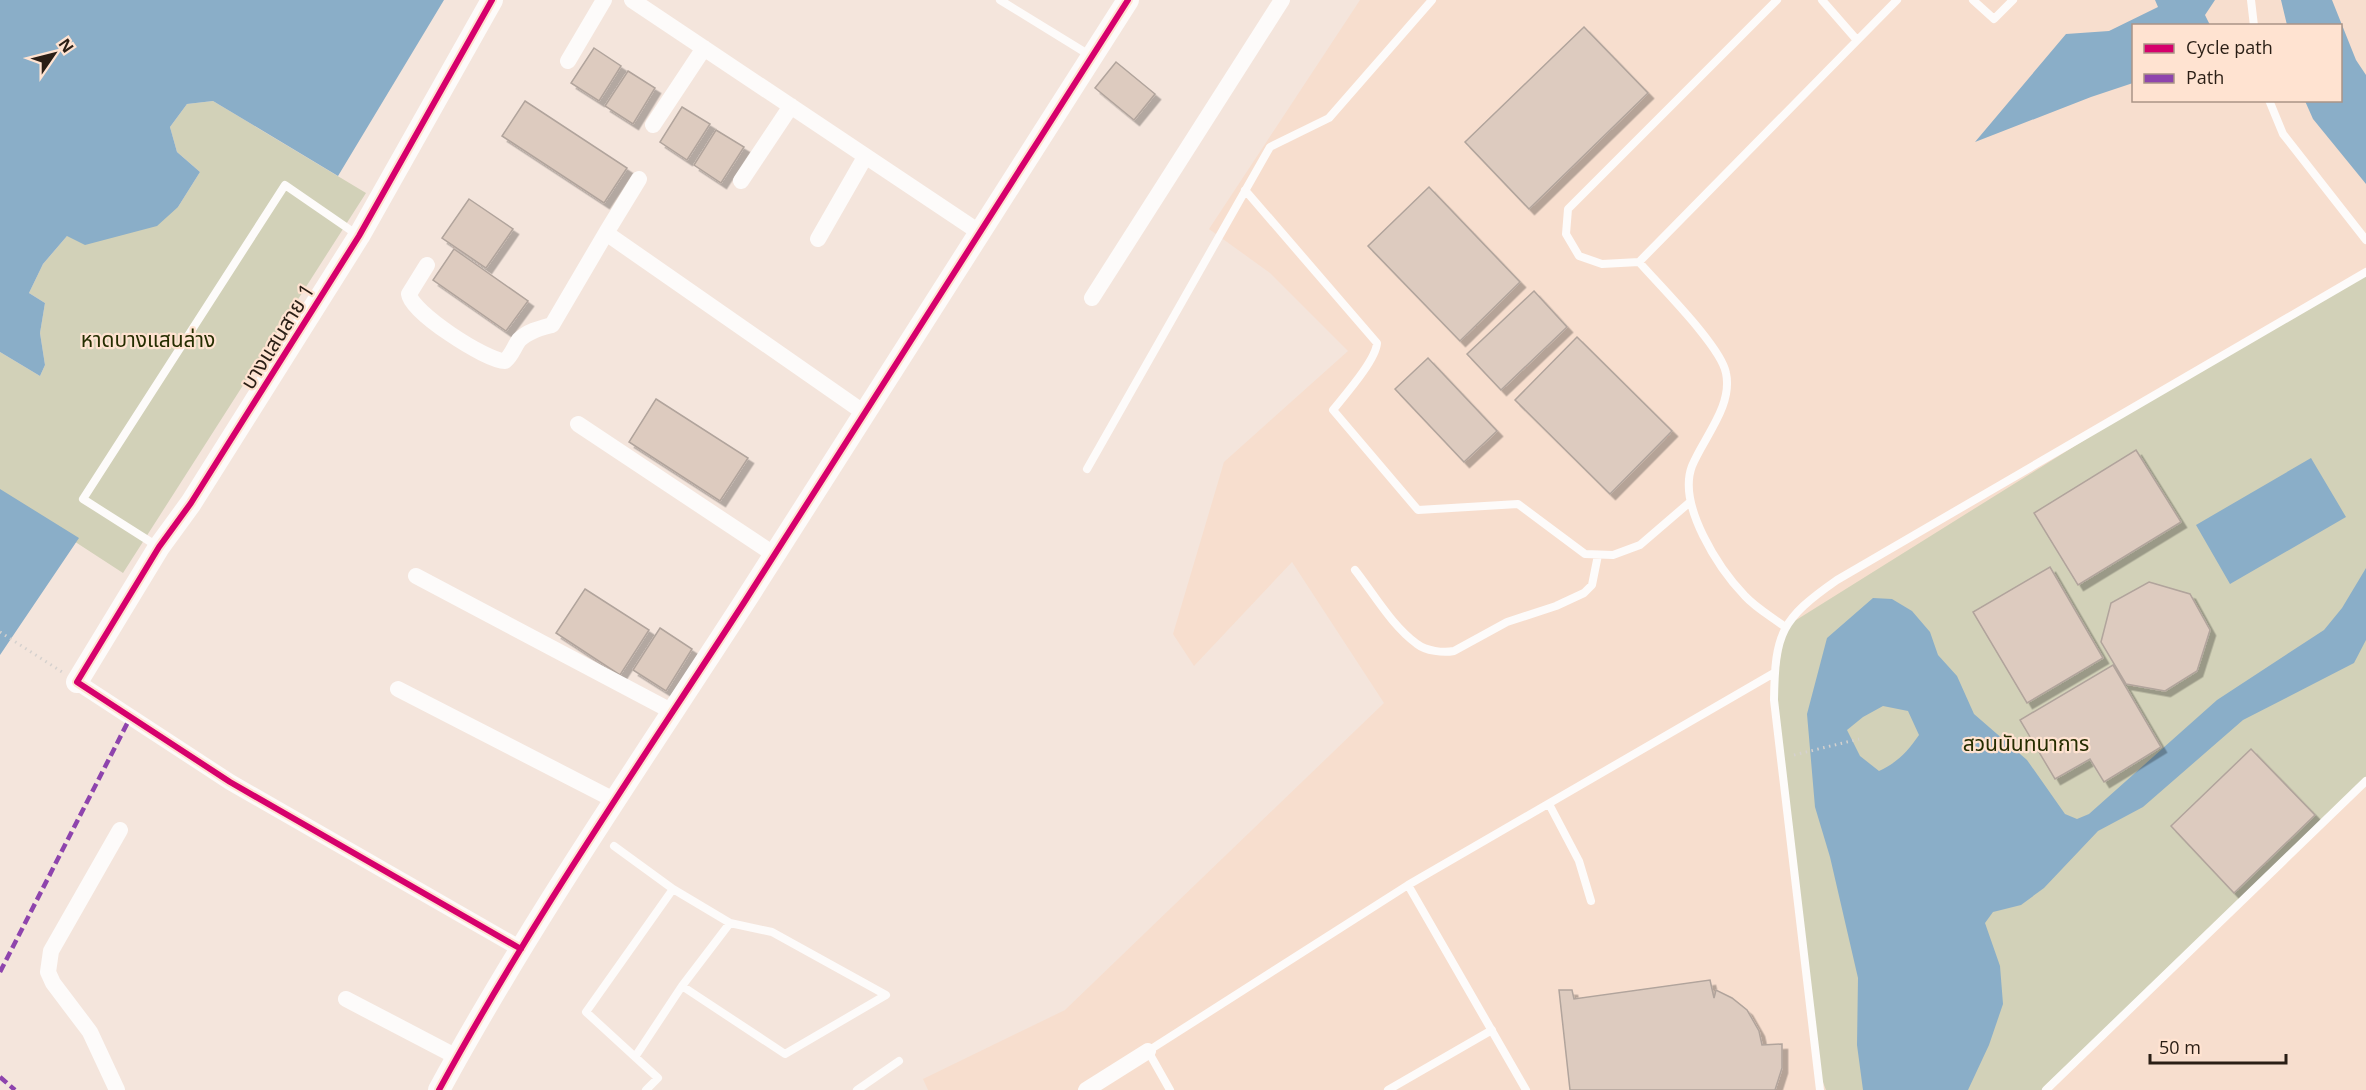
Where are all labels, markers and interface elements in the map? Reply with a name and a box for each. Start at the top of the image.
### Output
north arrow [24,24,84,84]
legend [2132,24,2342,102]
text: N [54,34,79,57]
text: Cycle path [2186,35,2273,59]
text: Path [2186,65,2224,89]
street label: บางแสนสาย 1 [233,278,321,394]
park label: หาดบางแสนล่าง [81,325,215,353]
park label: สวนนันทนาการ [1963,729,2089,757]
scale bar [2150,1027,2286,1065]
text: 50 m [2159,1035,2201,1059]

